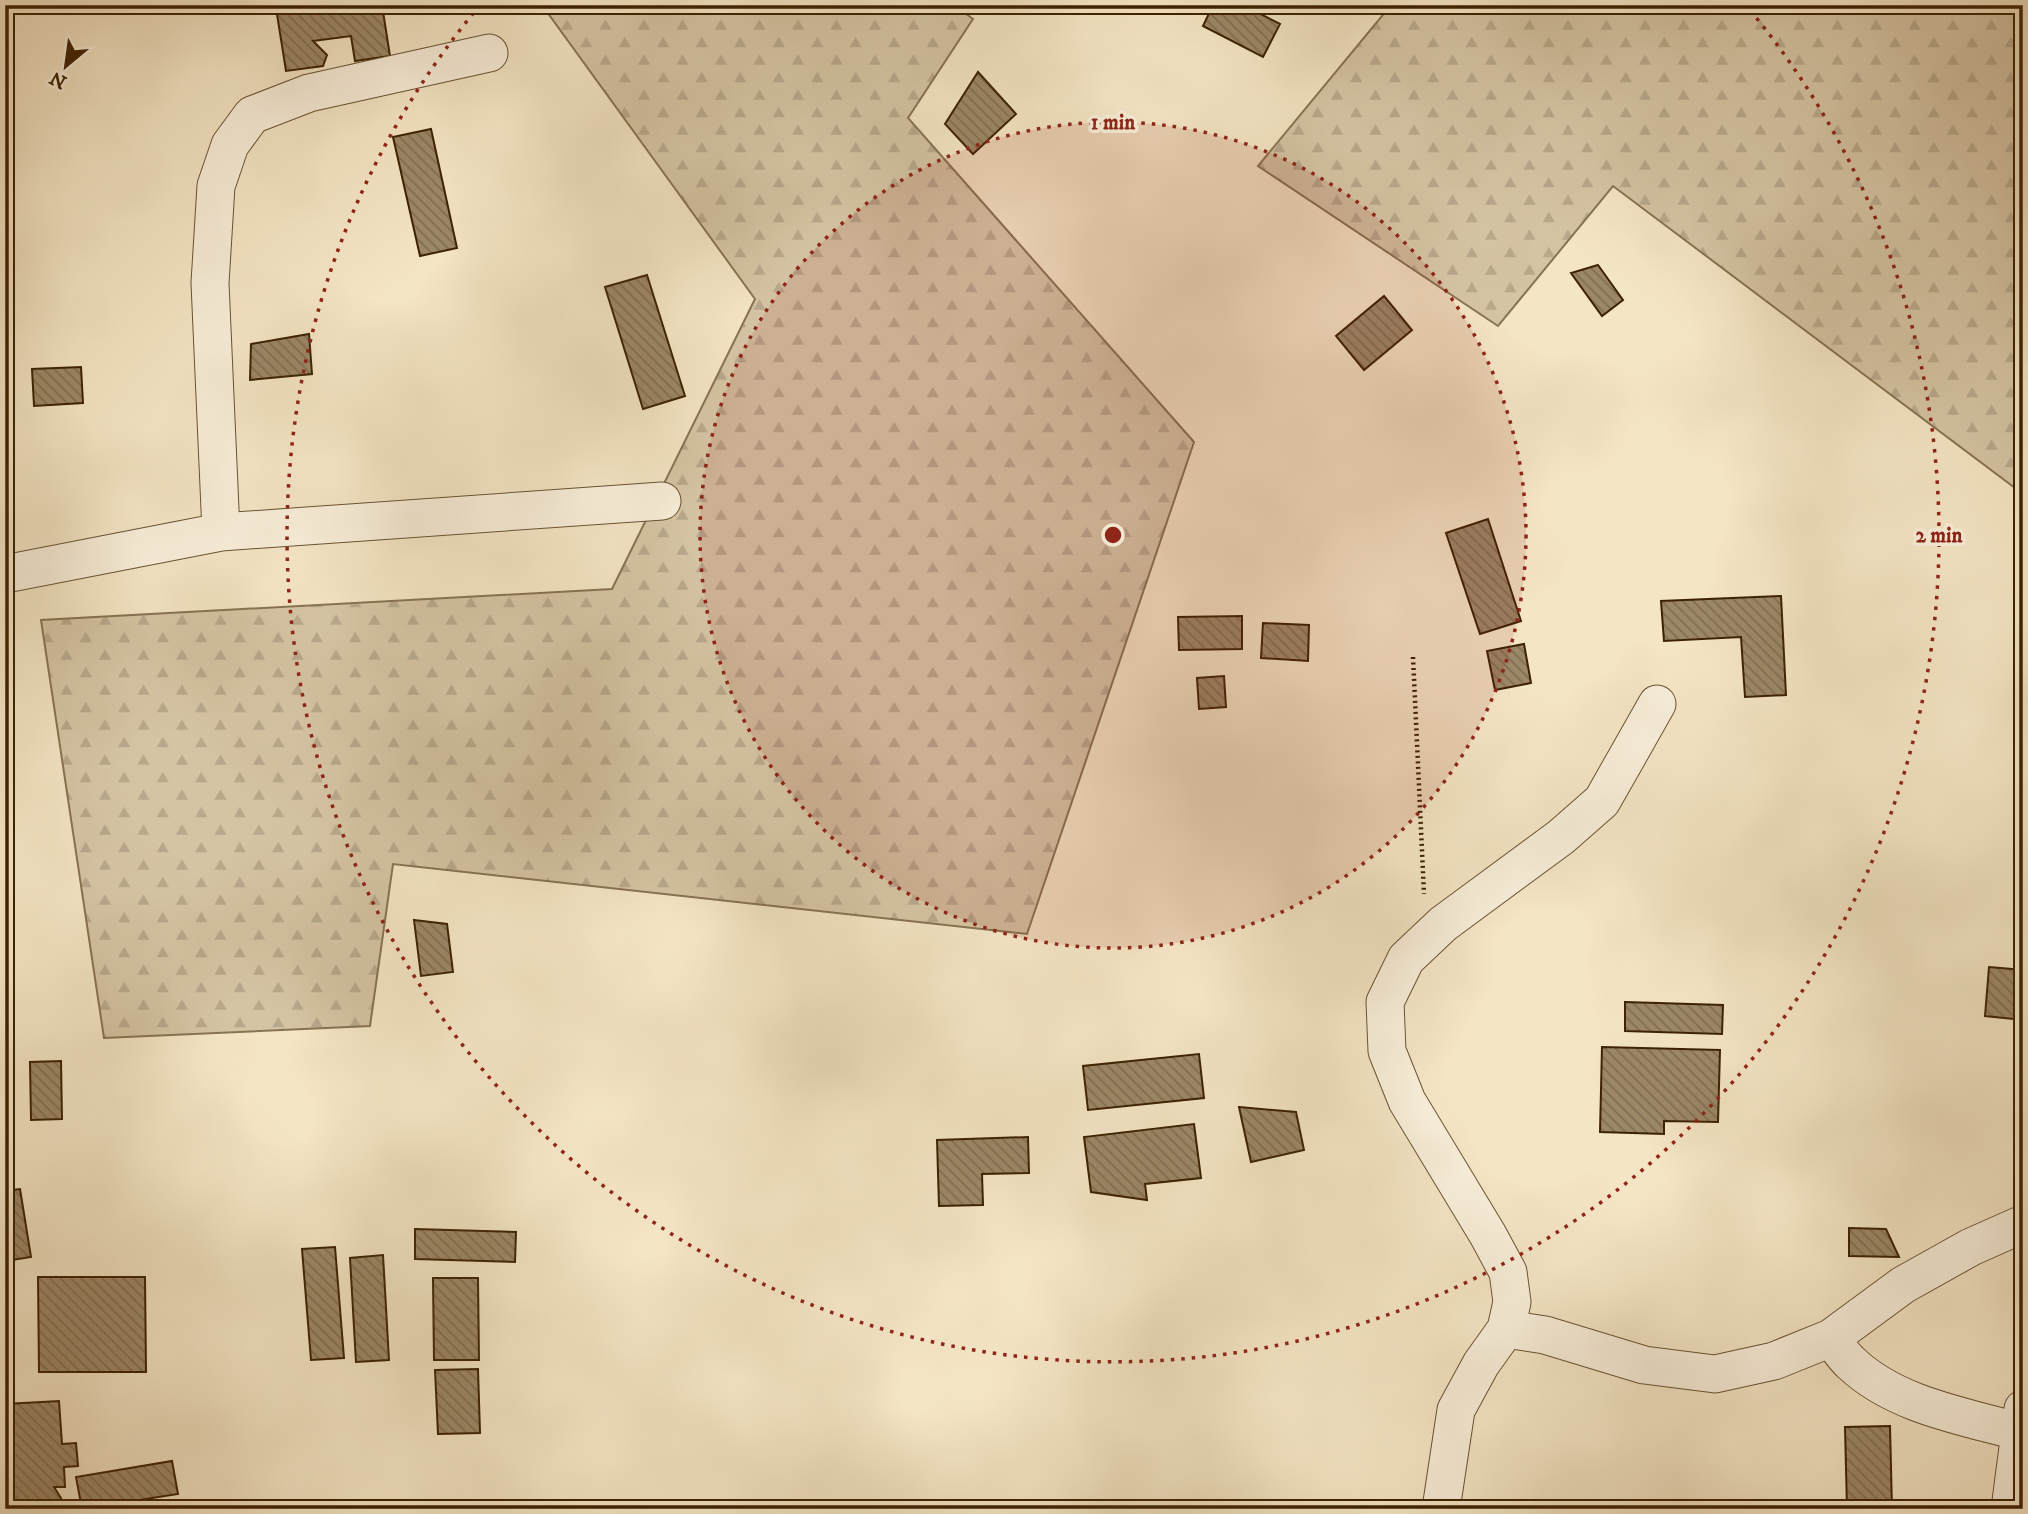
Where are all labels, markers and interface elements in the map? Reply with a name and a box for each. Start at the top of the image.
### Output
north arrow [32,32,102,102]
text: N [46,66,71,93]
text: 1 min [1091,110,1136,136]
centre of rings [1101,523,1125,547]
text: 2 min [1916,523,1964,549]

